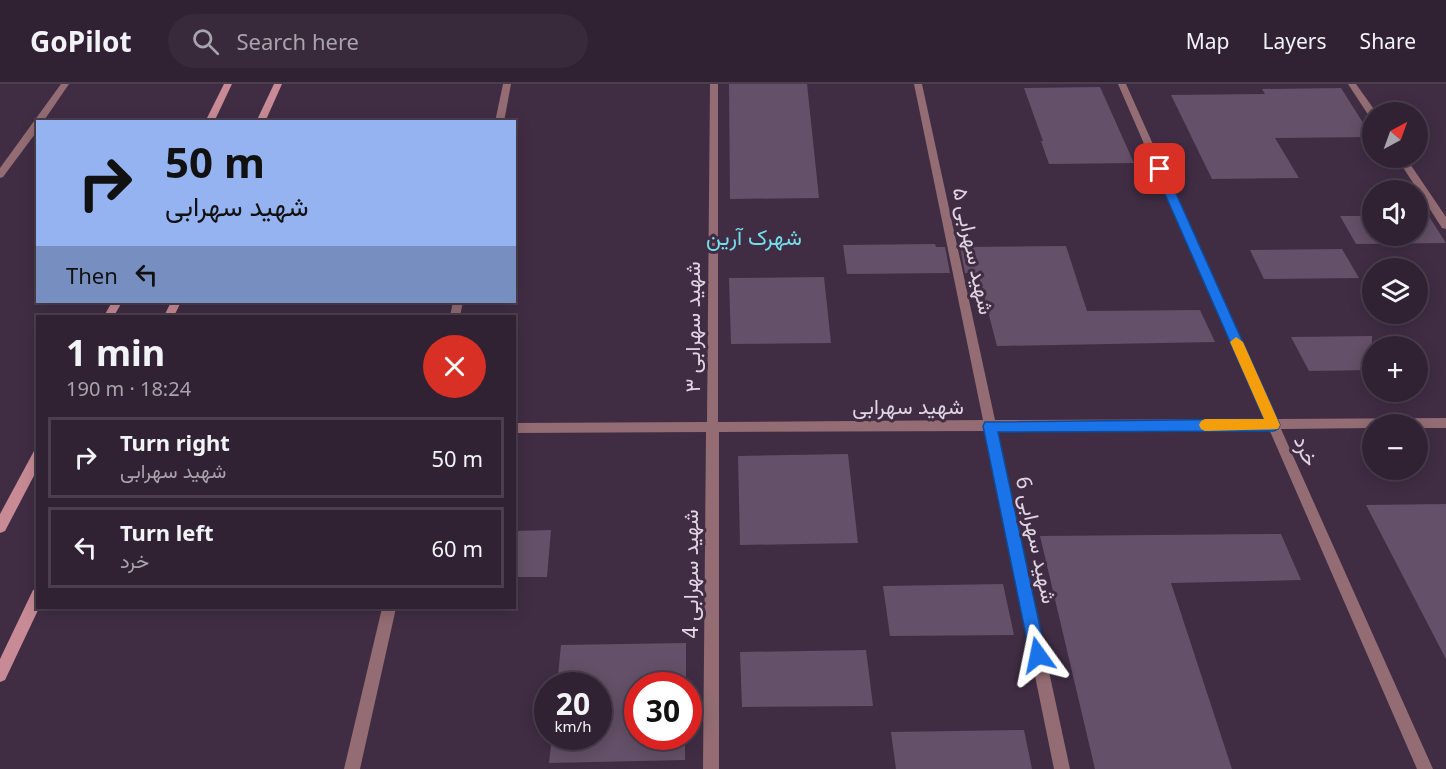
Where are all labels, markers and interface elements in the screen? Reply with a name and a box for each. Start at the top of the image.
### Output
search box [168,14,588,68]
text: GoPilot [30,22,132,60]
icon: search [189,25,222,58]
text: Search here [237,26,359,56]
text: Map [1186,27,1230,55]
text: Layers [1263,27,1327,55]
text: Share [1360,27,1416,55]
north arrow [1362,102,1428,168]
map controls [1362,102,1428,480]
text: 50 m [165,133,265,190]
pin [1134,143,1185,194]
icon: right [66,144,144,222]
icon: arrive [1143,152,1176,185]
button: sound [1362,180,1428,246]
street label: شهید سهرابی ۵ [947,185,1001,317]
text: شهید سهرابی [165,187,308,224]
district label: شهرک آرین [706,221,802,251]
icon: left [130,258,163,291]
button: layers [1362,258,1428,324]
text: Then [66,260,118,290]
street label: شهید سهرابی ۳ [678,262,706,392]
text: 1 min [66,328,165,377]
button: close [423,335,486,398]
button: + [1362,336,1428,402]
text: 190 m · 18:24 [66,375,191,402]
street label: شهید سهرابی [852,392,964,420]
button: − [1362,414,1428,480]
text: Turn right [120,427,230,457]
street label: خرد [1288,431,1326,470]
icon: right [69,441,102,474]
text: 50 m [432,443,483,473]
text: شهید سهرابی [120,457,226,484]
street label: شهید سهرابی 6 [1010,474,1064,606]
street label: شهید سهرابی 4 [676,509,704,639]
text: Turn left [120,517,214,547]
icon: left [69,531,102,564]
text: 60 m [432,533,483,563]
text: خرد [120,547,149,574]
position arrow [1006,623,1070,687]
speed limit sign: 30 [624,672,702,750]
text: 20 [556,683,590,724]
text: km/h [555,716,591,736]

